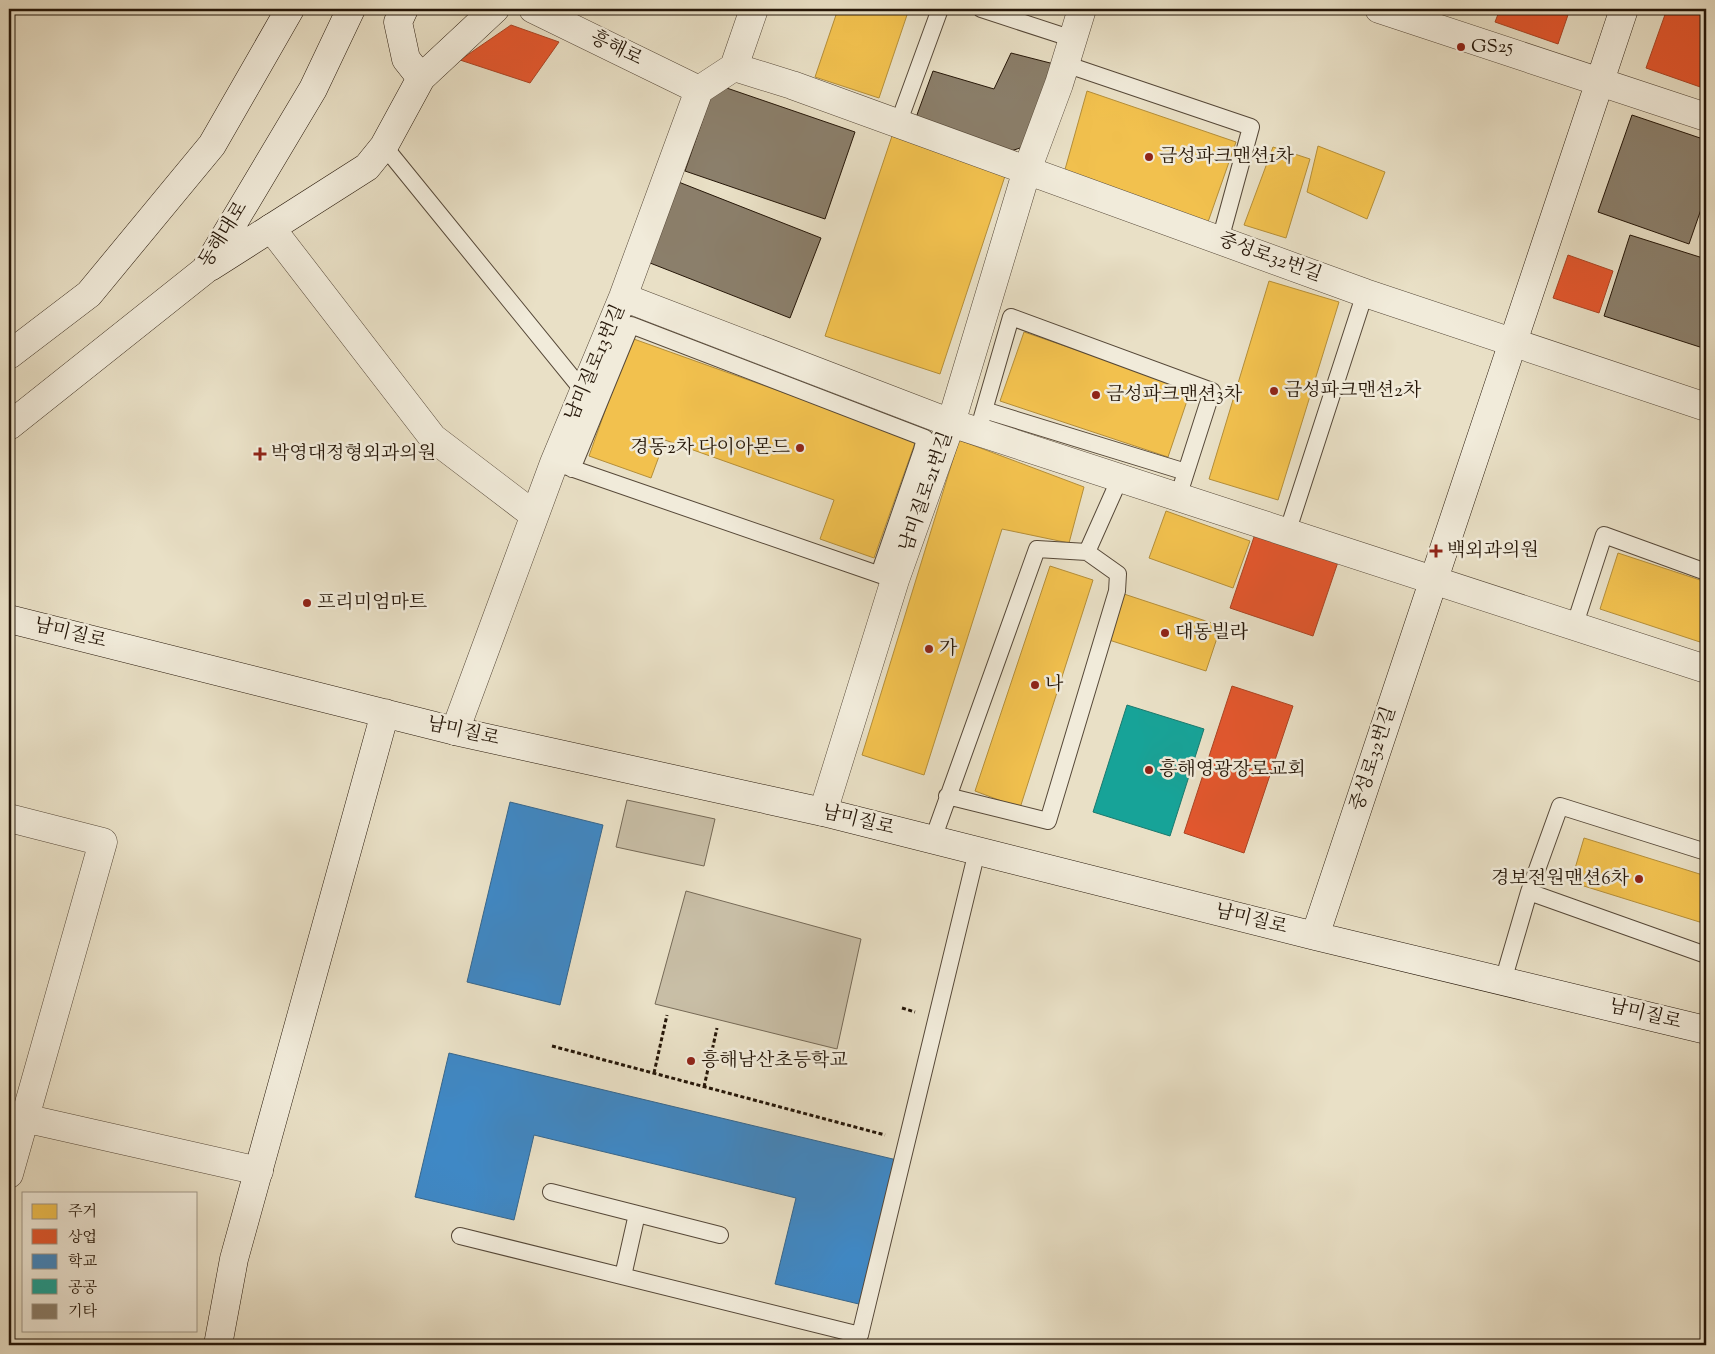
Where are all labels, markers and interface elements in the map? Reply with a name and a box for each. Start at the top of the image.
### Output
street label: 흥해로 [585,25,647,73]
place label: GS25 [1471,34,1514,61]
marker: GS25 [1455,41,1467,53]
place label: 금성파크맨션1차 [1159,144,1295,171]
marker: 금성파크맨션1차 [1143,151,1155,163]
street label: 동해대로 [193,197,255,273]
street label: 중성로32번길 [1214,227,1326,289]
street label: 남미질로13번길 [559,301,633,425]
place label: 금성파크맨션2차 [1284,378,1422,405]
place label: 금성파크맨션3차 [1106,382,1243,409]
marker: 금성파크맨션2차 [1268,385,1280,397]
marker: 금성파크맨션3차 [1090,389,1102,401]
street label: 남미질로21번길 [894,428,960,556]
place label: 경동2차 다이아몬드 [630,435,790,462]
place label: 박영대정형외과의원 [271,441,436,468]
marker: 경동2차 다이아몬드 [794,442,806,454]
marker: 박영대정형외과의원 [253,447,267,461]
place label: 백외과의원 [1447,538,1539,565]
marker: 백외과의원 [1429,544,1443,558]
place label: 프리미엄마트 [317,590,427,617]
marker: 프리미엄마트 [301,597,313,609]
street label: 남미질로 [31,612,109,656]
place label: 대동빌라 [1175,620,1248,647]
marker: 대동빌라 [1159,627,1171,639]
place label: 가 [939,636,958,663]
marker: 가 [923,643,935,655]
place label: 나 [1045,672,1064,699]
marker: 나 [1029,679,1041,691]
street label: 중성로32번길 [1344,703,1404,815]
street label: 남미질로 [424,711,502,753]
place label: 흥해영광장로교회 [1159,757,1306,784]
marker: 흥해영광장로교회 [1143,764,1155,776]
street label: 남미질로 [819,799,897,843]
place label: 경보전원맨션6차 [1491,866,1630,893]
marker: 경보전원맨션6차 [1633,873,1645,885]
street label: 남미질로 [1212,898,1290,942]
street label: 남미질로 [1606,993,1684,1037]
place label: 흥해남산초등학교 [701,1048,848,1075]
marker: 흥해남산초등학교 [685,1055,697,1067]
legend [22,1192,198,1332]
text: 주거 [68,1202,97,1223]
text: 상업 [68,1228,97,1249]
text: 학교 [68,1252,97,1273]
text: 공공 [68,1278,97,1299]
text: 기타 [68,1302,97,1323]

